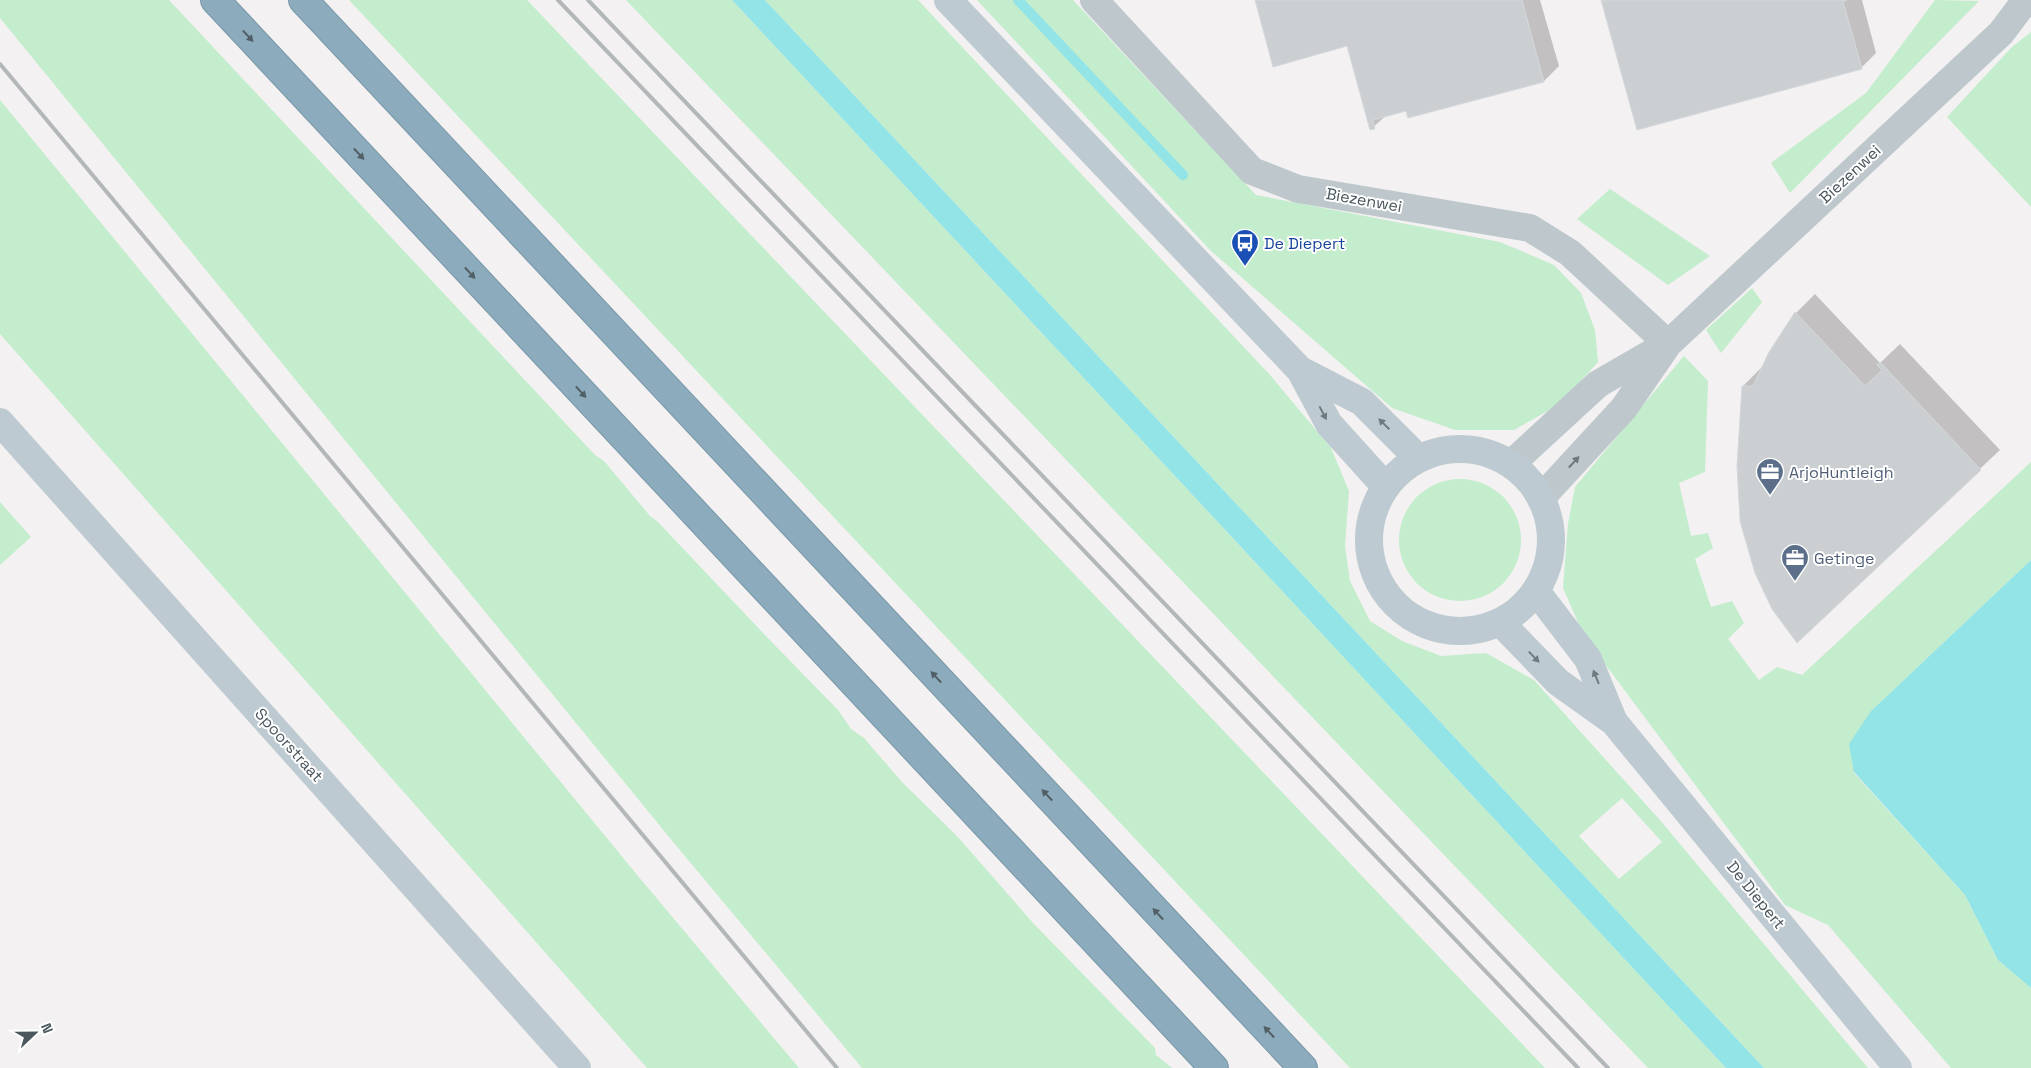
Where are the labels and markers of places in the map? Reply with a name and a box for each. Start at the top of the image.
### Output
bus stop icon: De Diepert [1230,228,1260,267]
place label: De Diepert [1264,233,1345,254]
office icon: ArjoHuntleigh [1755,457,1785,496]
place label: ArjoHuntleigh [1789,462,1894,483]
office icon: Getinge [1780,543,1810,582]
place label: Getinge [1814,548,1875,569]

